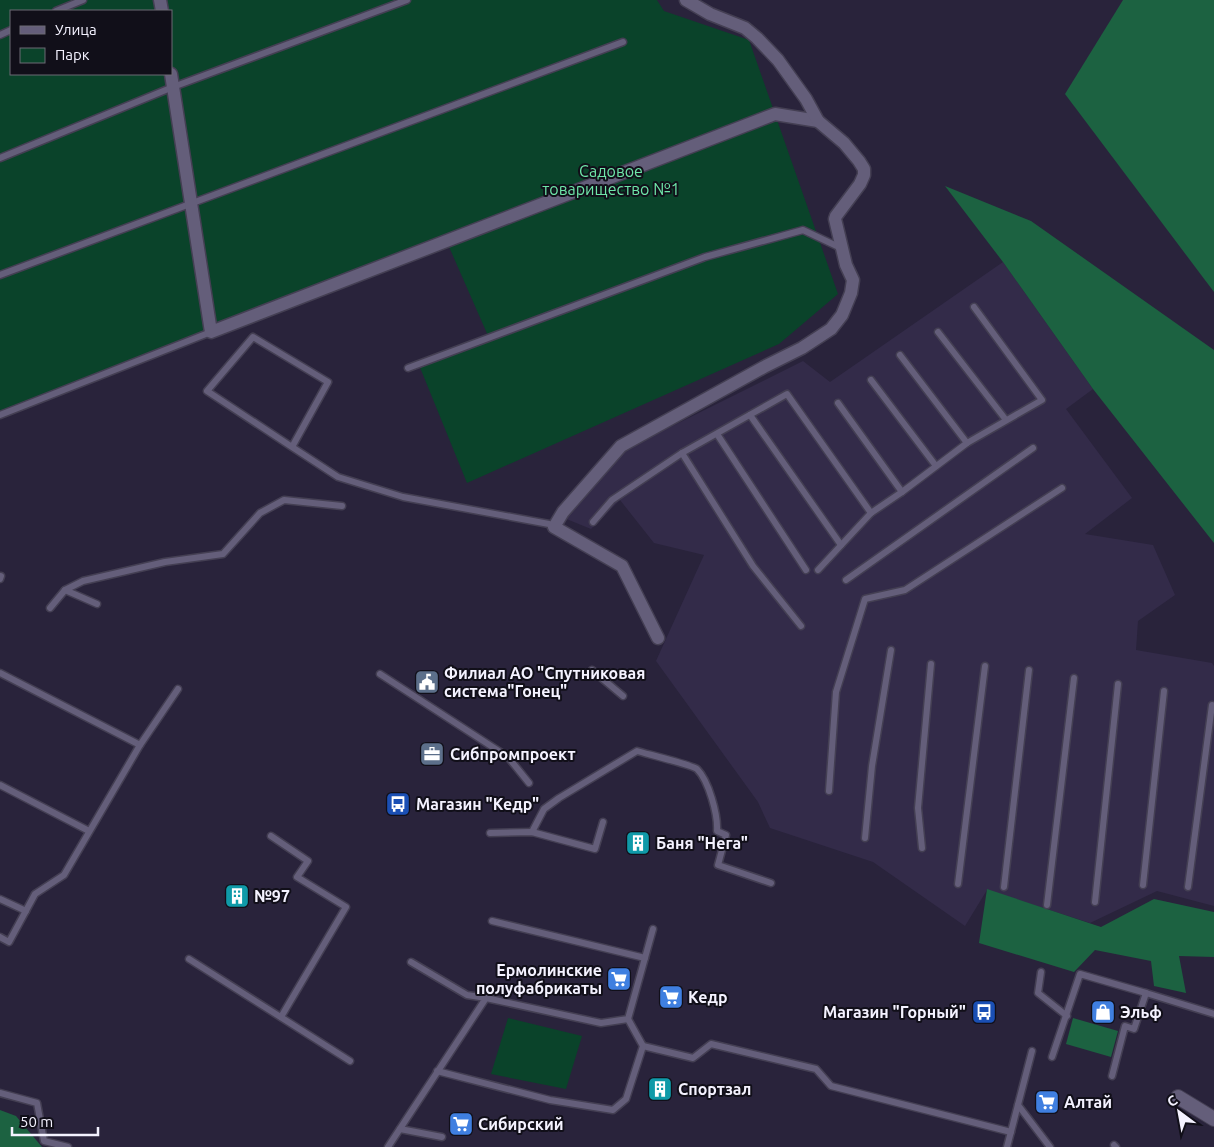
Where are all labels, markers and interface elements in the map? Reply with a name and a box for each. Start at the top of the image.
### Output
legend [10,10,172,75]
text: Улица [55,21,97,38]
text: Парк [55,46,90,63]
park label: Садовое товарищество №1 [542,162,680,198]
place label: Филиал АО "Спутниковая система"Гонец" [444,664,645,700]
public building icon: Филиал АО "Спутниковая система"Гонец" [414,669,440,695]
office icon: Сибпромпроект [419,741,445,767]
place label: Сибпромпроект [450,745,575,763]
bus stop icon: Магазин "Кедр" [385,791,411,817]
place label: Магазин "Кедр" [416,795,539,813]
building icon: Баня "Нега" [625,830,651,856]
place label: Баня "Нега" [656,834,748,852]
building icon: №97 [224,883,250,909]
place label: №97 [254,887,290,905]
place label: Ермолинские полуфабрикаты [476,961,602,997]
supermarket icon: Ермолинские полуфабрикаты [606,966,632,992]
supermarket icon: Кедр [658,984,684,1010]
place label: Кедр [688,988,728,1006]
bus stop icon: Магазин "Горный" [971,999,997,1025]
shop icon: Эльф [1090,999,1116,1025]
place label: Магазин "Горный" [823,1003,966,1021]
place label: Эльф [1120,1003,1162,1021]
building icon: Спортзал [647,1076,673,1102]
place label: Спортзал [678,1080,751,1098]
north arrow [1154,1087,1204,1137]
supermarket icon: Алтай [1034,1089,1060,1115]
text: С [1164,1092,1180,1110]
place label: Алтай [1064,1093,1112,1111]
scale bar [12,1104,99,1136]
supermarket icon: Сибирский [448,1111,474,1137]
text: 50 m [20,1113,53,1130]
place label: Сибирский [478,1115,563,1133]

